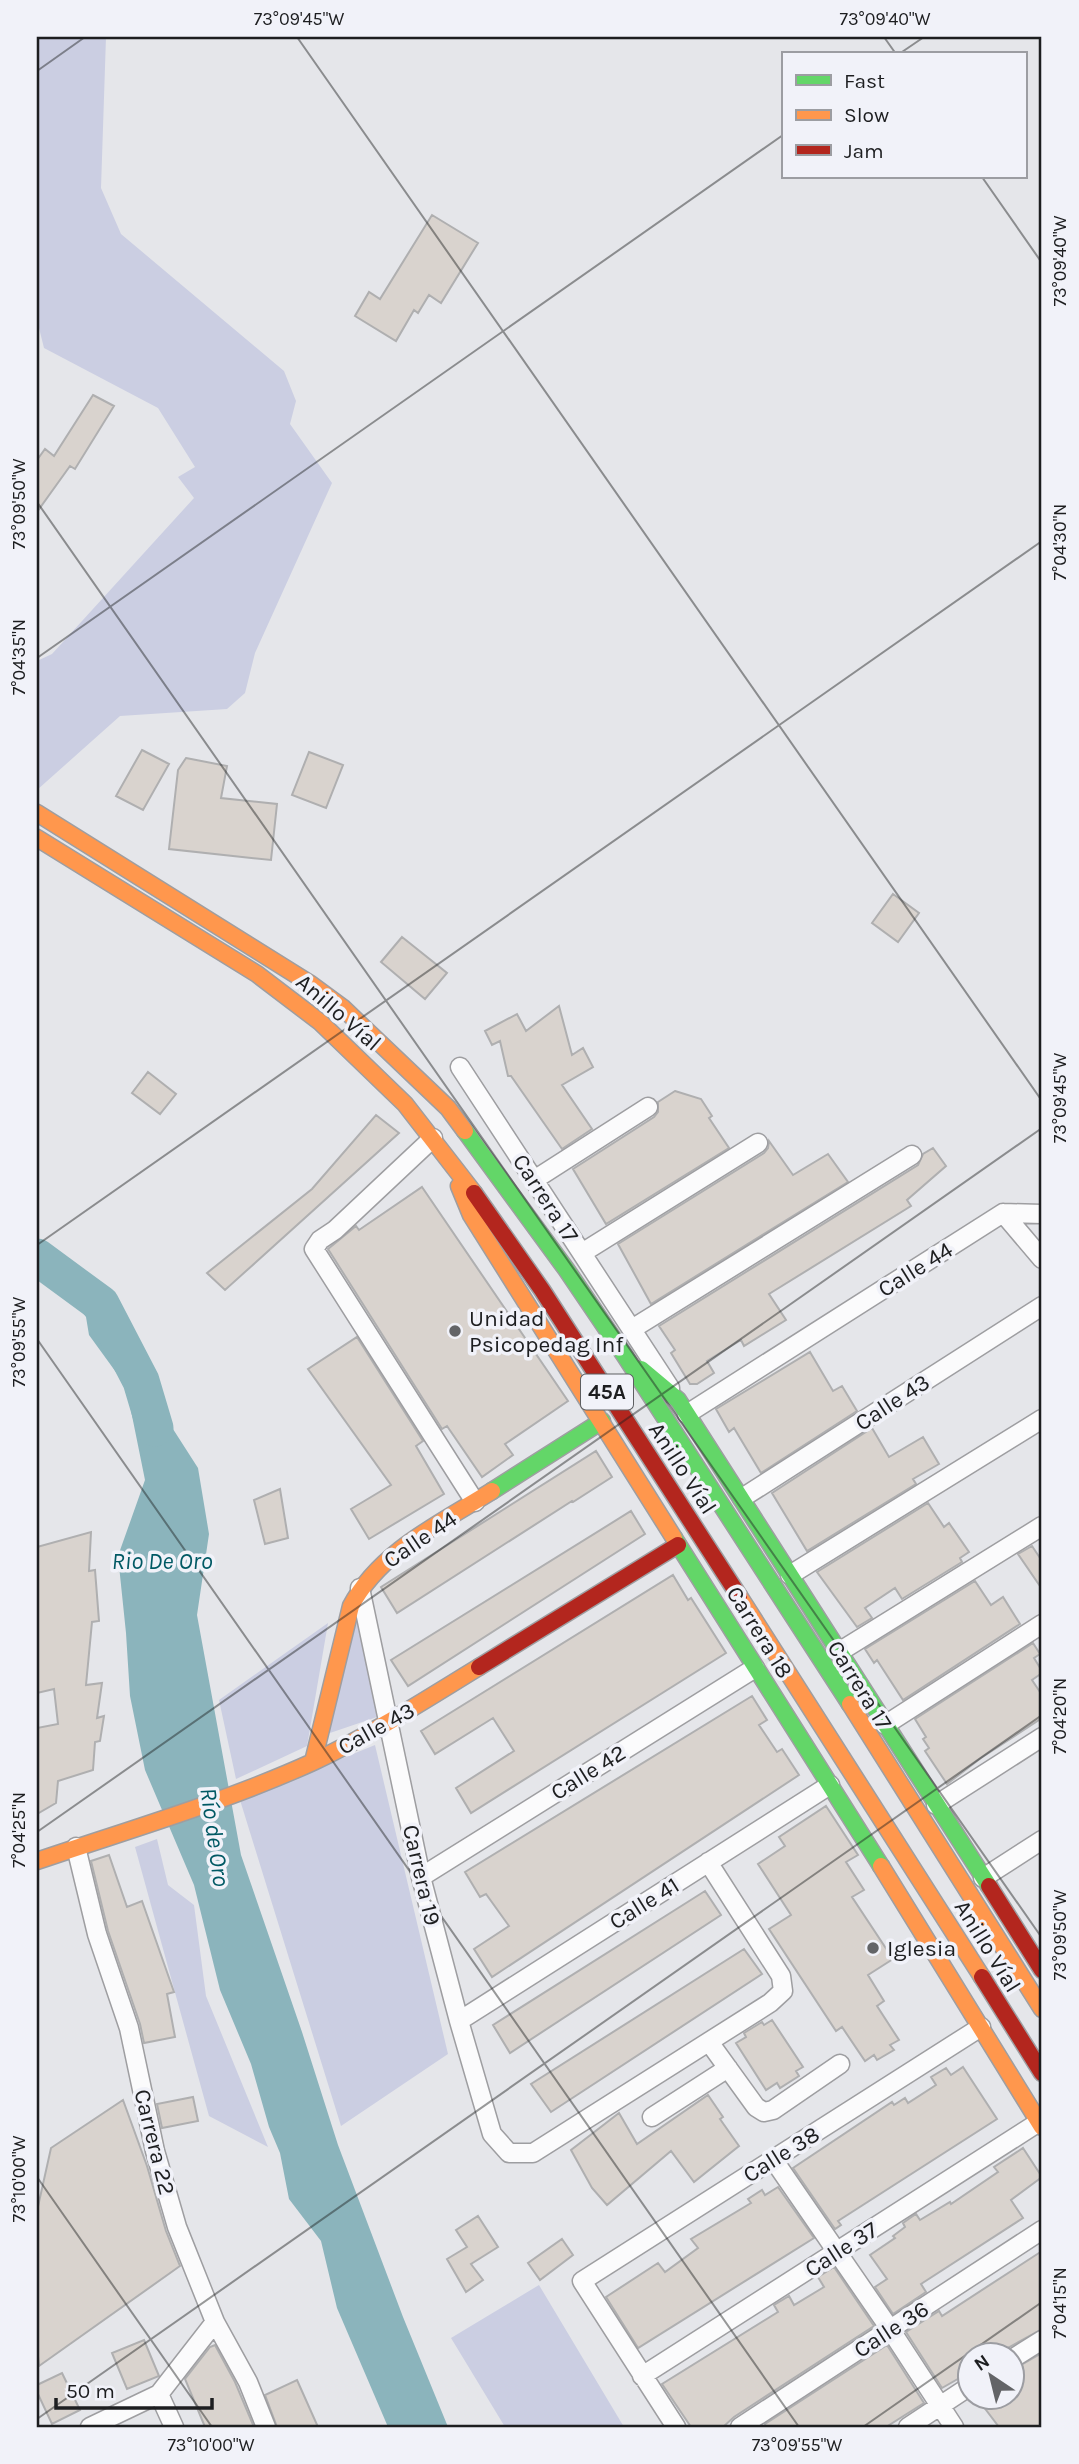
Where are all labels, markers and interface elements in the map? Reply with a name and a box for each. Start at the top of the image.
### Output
text: 73°09'45"W [254,8,344,30]
text: 73°09'40"W [839,8,931,30]
legend [782,52,1026,178]
text: Fast [844,69,885,93]
text: Slow [844,103,889,127]
text: Jam [844,139,884,163]
text: 73°09'40"W [1049,215,1071,307]
text: 73°09'50"W [8,458,30,550]
text: 7°04'30"N [1049,504,1071,580]
text: 7°04'35"N [8,619,30,695]
street label: Anillo Víal [291,968,387,1057]
text: 73°09'45"W [1049,1053,1071,1143]
street label: Carrera 17 [507,1149,584,1248]
street label: Calle 44 [873,1236,958,1303]
text: 73°09'55"W [8,1297,30,1387]
place label: Unidad Psicopedag Inf [469,1305,623,1358]
marker: Unidad Psicopedag Inf [447,1323,463,1339]
street label: Calle 43 [850,1368,935,1436]
road number: 45A [581,1374,633,1410]
street label: Anillo Víal [643,1417,722,1519]
street label: Calle 44 [378,1505,462,1574]
water label: Rio De Oro [111,1547,213,1575]
street label: Carrera 18 [721,1581,798,1683]
street label: Carrera 17 [822,1636,898,1735]
text: 7°04'20"N [1049,1678,1071,1754]
street label: Calle 43 [333,1696,419,1760]
street label: Calle 42 [546,1739,631,1806]
water label: Río de Oro [194,1786,236,1889]
text: 7°04'25"N [8,1792,30,1868]
street label: Carrera 19 [397,1822,446,1928]
street label: Calle 41 [604,1871,684,1935]
text: 73°09'50"W [1049,1889,1071,1981]
street label: Anillo Víal [949,1895,1027,1997]
place label: Iglesia [887,1935,956,1962]
marker: Iglesia [865,1940,881,1956]
street label: Carrera 22 [128,2086,181,2198]
street label: Calle 38 [738,2121,824,2188]
text: 73°10'00"W [8,2135,30,2223]
street label: Calle 37 [800,2216,883,2283]
text: 7°04'15"N [1049,2267,1071,2339]
street label: Calle 36 [849,2295,934,2364]
north arrow [956,2342,1026,2412]
text: N [970,2350,994,2376]
scale bar [56,2366,212,2410]
text: 50 m [66,2379,115,2403]
text: 73°10'00"W [167,2434,255,2456]
text: 73°09'55"W [752,2434,842,2456]

